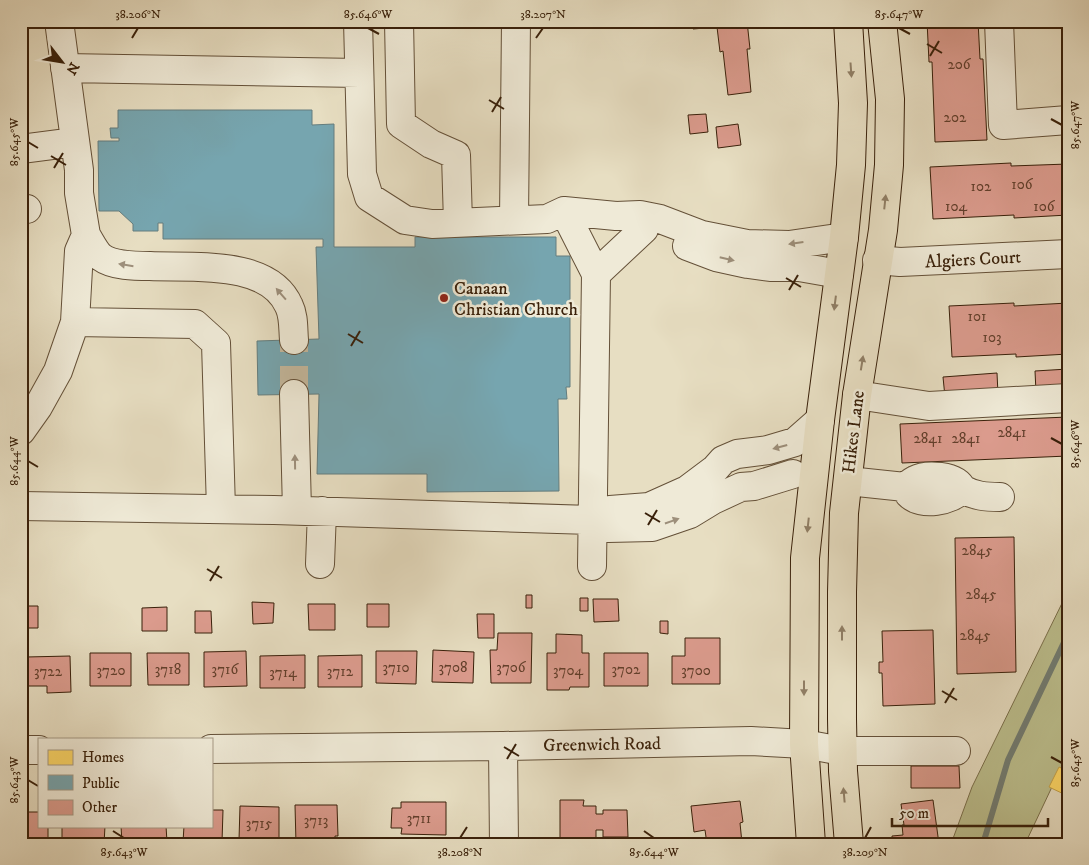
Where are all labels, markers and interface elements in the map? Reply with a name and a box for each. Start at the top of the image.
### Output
text: 38.206°N [115,7,161,22]
text: 85.646°W [344,7,393,22]
text: 38.207°N [520,7,566,22]
text: 85.647°W [875,7,924,22]
north arrow [38,38,88,88]
house number: 206 [947,55,972,74]
text: N [61,59,83,78]
one-way arrow [848,62,856,78]
text: 85.647°W [1068,100,1083,149]
house number: 202 [944,108,967,127]
text: 85.645°W [7,117,22,166]
house number: 106 [1011,175,1034,194]
house number: 102 [971,177,992,196]
one-way arrow [881,194,889,210]
house number: 104 [945,197,967,216]
house number: 106 [1033,197,1056,216]
one-way arrow [787,240,803,248]
street label: Algiers Court [924,246,1022,274]
one-way arrow [719,255,734,263]
one-way arrow [118,260,134,268]
place label: Canaan Christian Church [454,278,578,321]
one-way arrow [275,288,286,301]
marker: Canaan Christian Church [438,292,450,304]
one-way arrow [831,295,839,311]
house number: 101 [968,307,986,326]
house number: 103 [982,328,1002,347]
one-way arrow [858,354,866,370]
street label: Hikes Lane [838,389,870,475]
text: 85.646°W [1068,419,1083,468]
house number: 2841 [997,423,1027,442]
house number: 2841 [913,429,943,448]
house number: 2841 [951,429,981,448]
text: 85.644°W [7,435,22,486]
one-way arrow [773,443,788,451]
one-way arrow [291,453,299,469]
one-way arrow [665,517,680,524]
one-way arrow [804,518,812,534]
house number: 2845 [962,541,993,560]
house number: 2845 [966,585,997,604]
one-way arrow [838,625,846,641]
house number: 2845 [960,626,991,645]
house number: 3710 [382,658,410,677]
house number: 3708 [438,658,468,677]
house number: 3706 [496,658,527,677]
house number: 3718 [155,660,181,679]
house number: 3716 [212,660,240,679]
house number: 3702 [612,660,641,679]
house number: 3720 [97,661,125,680]
house number: 3704 [553,661,583,680]
house number: 3700 [681,661,711,680]
house number: 3722 [34,662,63,681]
house number: 3712 [327,662,354,681]
house number: 3714 [269,663,297,682]
one-way arrow [800,680,808,696]
street label: Greenwich Road [543,733,661,757]
legend [38,738,212,828]
text: 85.645°W [1068,738,1083,787]
text: Homes [82,748,124,767]
text: 85.643°W [7,756,22,803]
text: Public [82,774,120,793]
one-way arrow [840,787,848,803]
scale bar [892,795,1048,827]
text: Other [82,798,117,817]
text: 50 m [899,804,929,823]
house number: 3711 [407,809,431,828]
house number: 3713 [304,811,328,830]
house number: 3715 [246,814,273,833]
text: 85.643°W [101,845,148,860]
text: 38.208°N [437,845,483,860]
text: 85.644°W [629,845,680,860]
text: 38.209°N [842,845,888,860]

